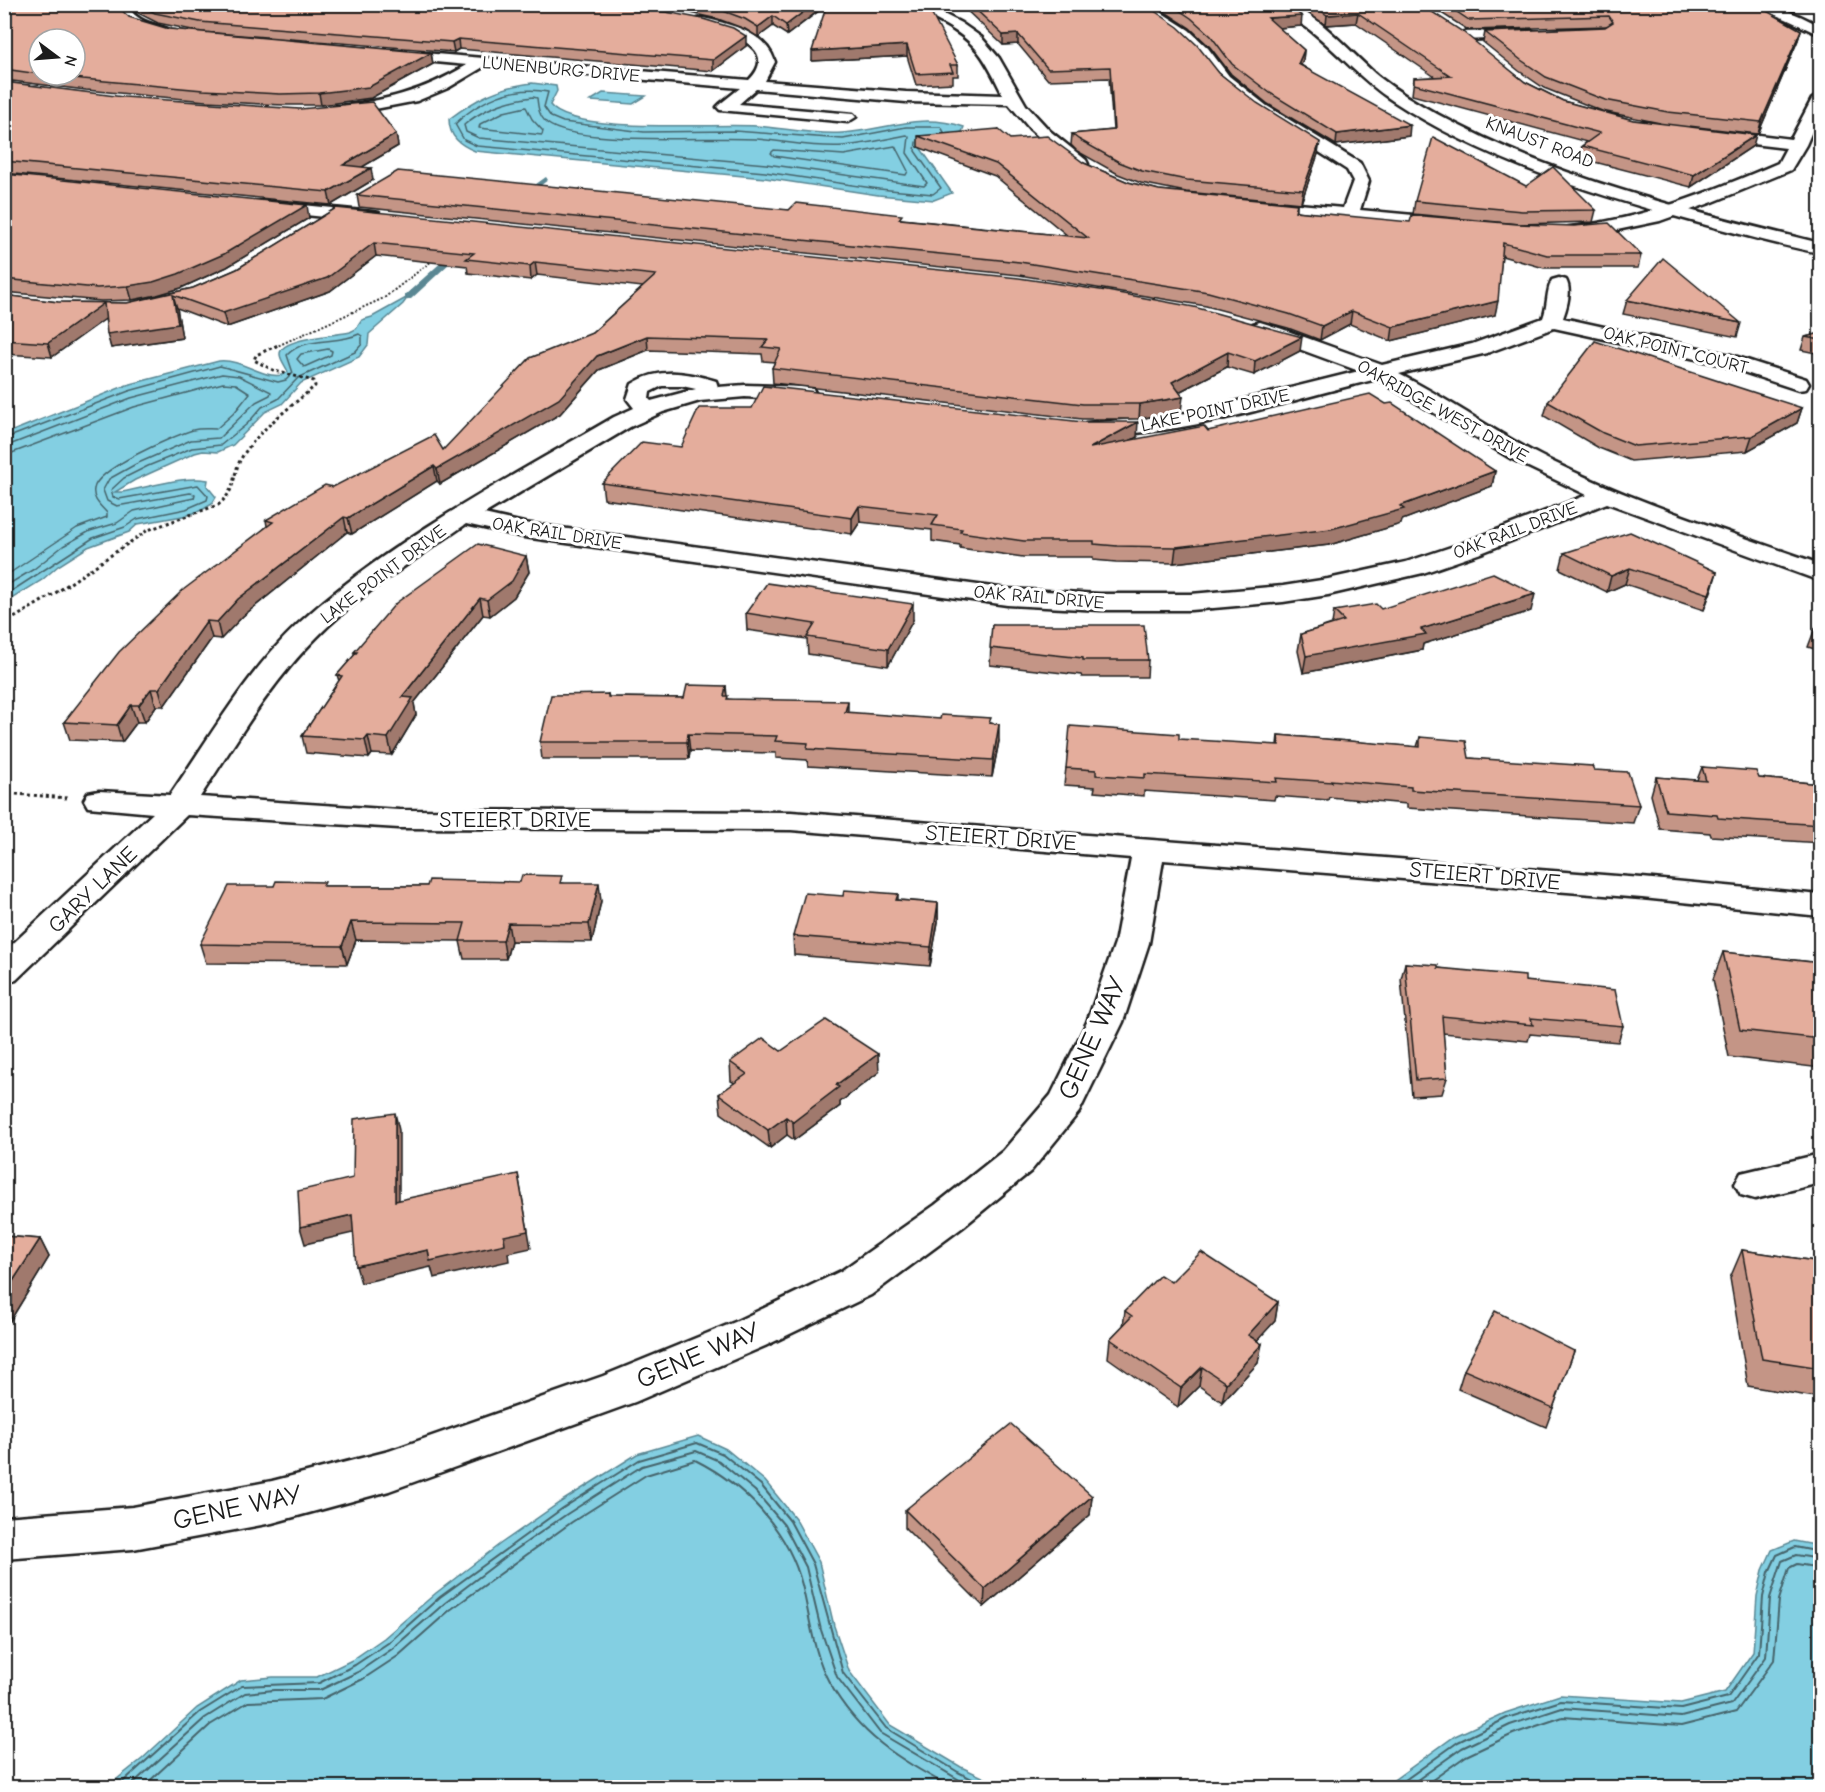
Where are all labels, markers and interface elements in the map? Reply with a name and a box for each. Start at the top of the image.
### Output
north arrow [27,27,87,87]
street label: LUNENBURG DRIVE [481,52,641,87]
text: N [60,53,81,68]
street label: KNAUST ROAD [1483,112,1597,173]
street label: OAK POINT COURT [1601,322,1751,379]
street label: OAKRIDGE WEST DRIVE [1354,356,1532,467]
street label: LAKE POINT DRIVE [1139,384,1291,437]
street label: OAK RAIL DRIVE [1450,497,1580,564]
street label: OAK RAIL DRIVE [491,513,623,554]
street label: LAKE POINT DRIVE [317,520,450,628]
street label: OAK RAIL DRIVE [973,581,1105,614]
street label: STEIERT DRIVE [439,807,591,833]
street label: STEIERT DRIVE [925,820,1077,856]
street label: GARY LANE [43,841,143,939]
street label: STEIERT DRIVE [1408,856,1561,896]
street label: GENE WAY [1052,972,1133,1104]
street label: GENE WAY [632,1316,764,1395]
street label: GENE WAY [170,1479,304,1536]

